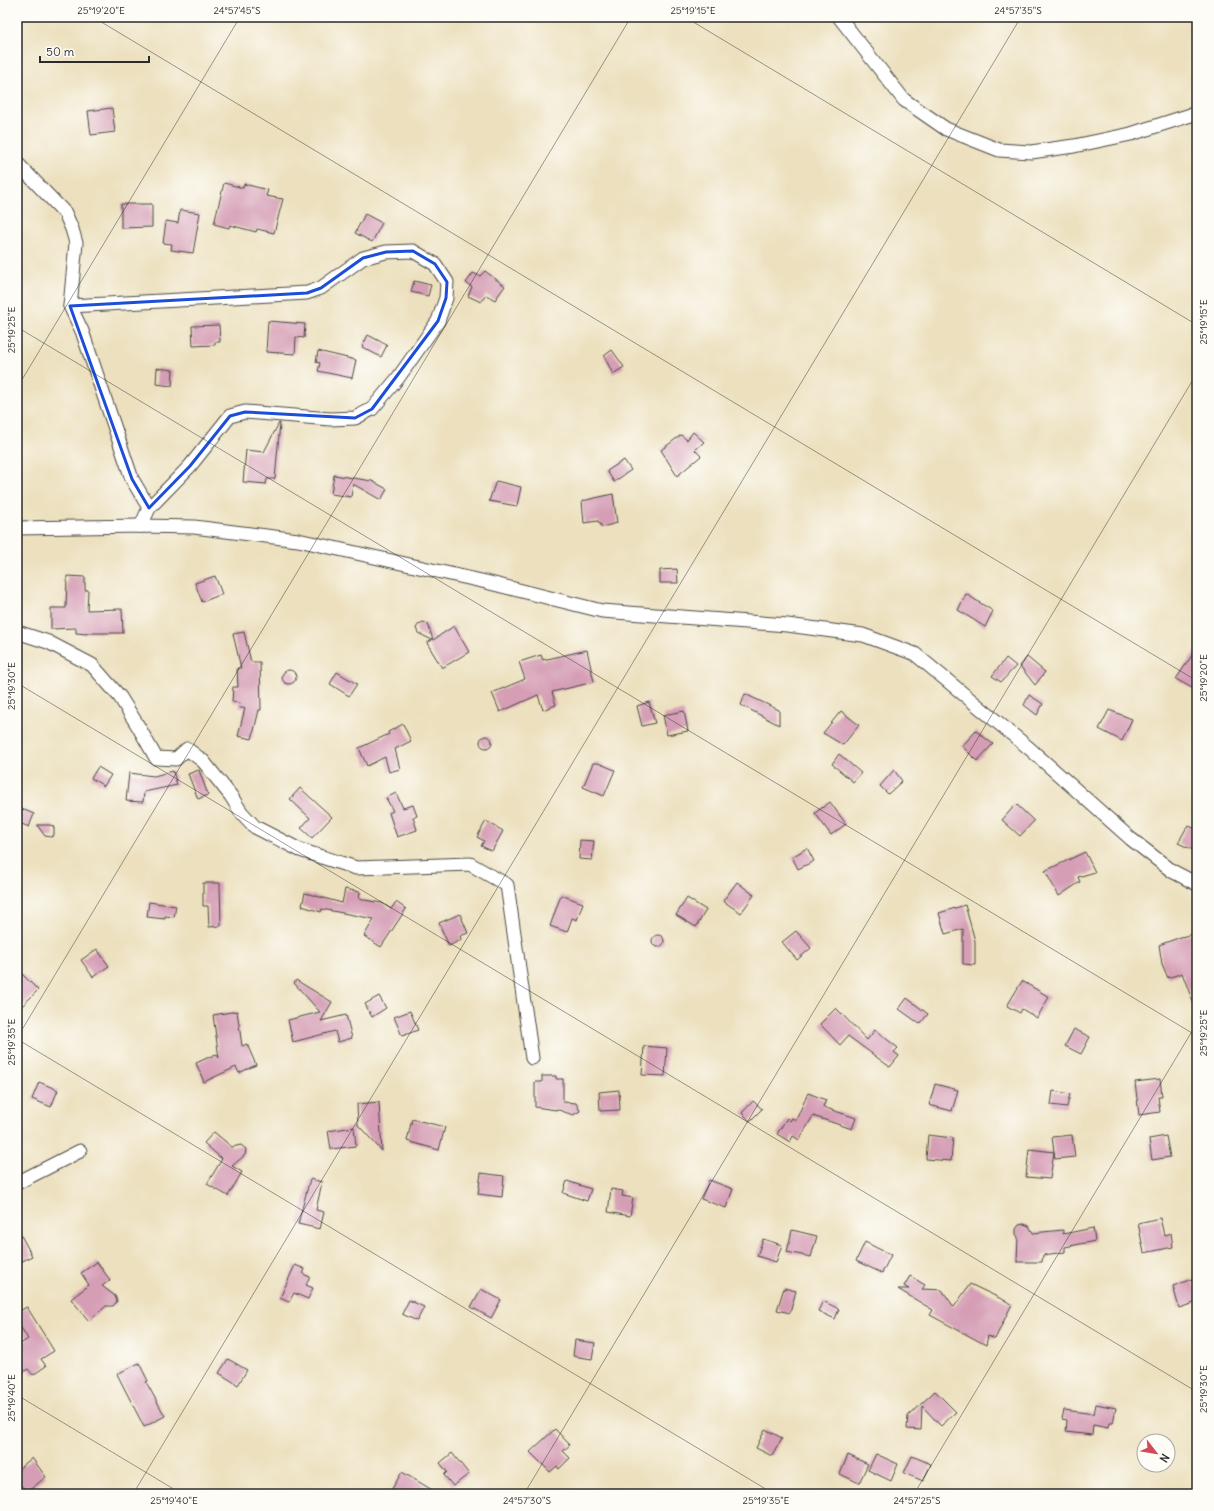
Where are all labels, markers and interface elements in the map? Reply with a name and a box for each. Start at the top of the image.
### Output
text: 25°19'20"E [77,4,125,17]
text: 24°57'45"S [213,4,261,17]
text: 25°19'15"E [670,4,716,17]
text: 24°57'35"S [994,4,1042,17]
scale bar [40,38,149,64]
text: 50 m [46,44,75,59]
text: 25°19'15"E [1197,299,1210,345]
text: 25°19'25"E [5,307,18,353]
text: 25°19'20"E [1197,654,1210,702]
text: 25°19'30"E [5,662,18,710]
text: 25°19'25"E [1197,1010,1210,1056]
text: 25°19'35"E [5,1018,18,1065]
text: 25°19'30"E [1197,1365,1210,1413]
text: 25°19'40"E [5,1374,18,1422]
north arrow [1136,1433,1176,1473]
text: N [1157,1451,1173,1465]
text: 25°19'40"E [150,1494,198,1507]
text: 24°57'30"S [503,1494,552,1507]
text: 25°19'35"E [743,1494,790,1507]
text: 24°57'25"S [893,1494,941,1507]

